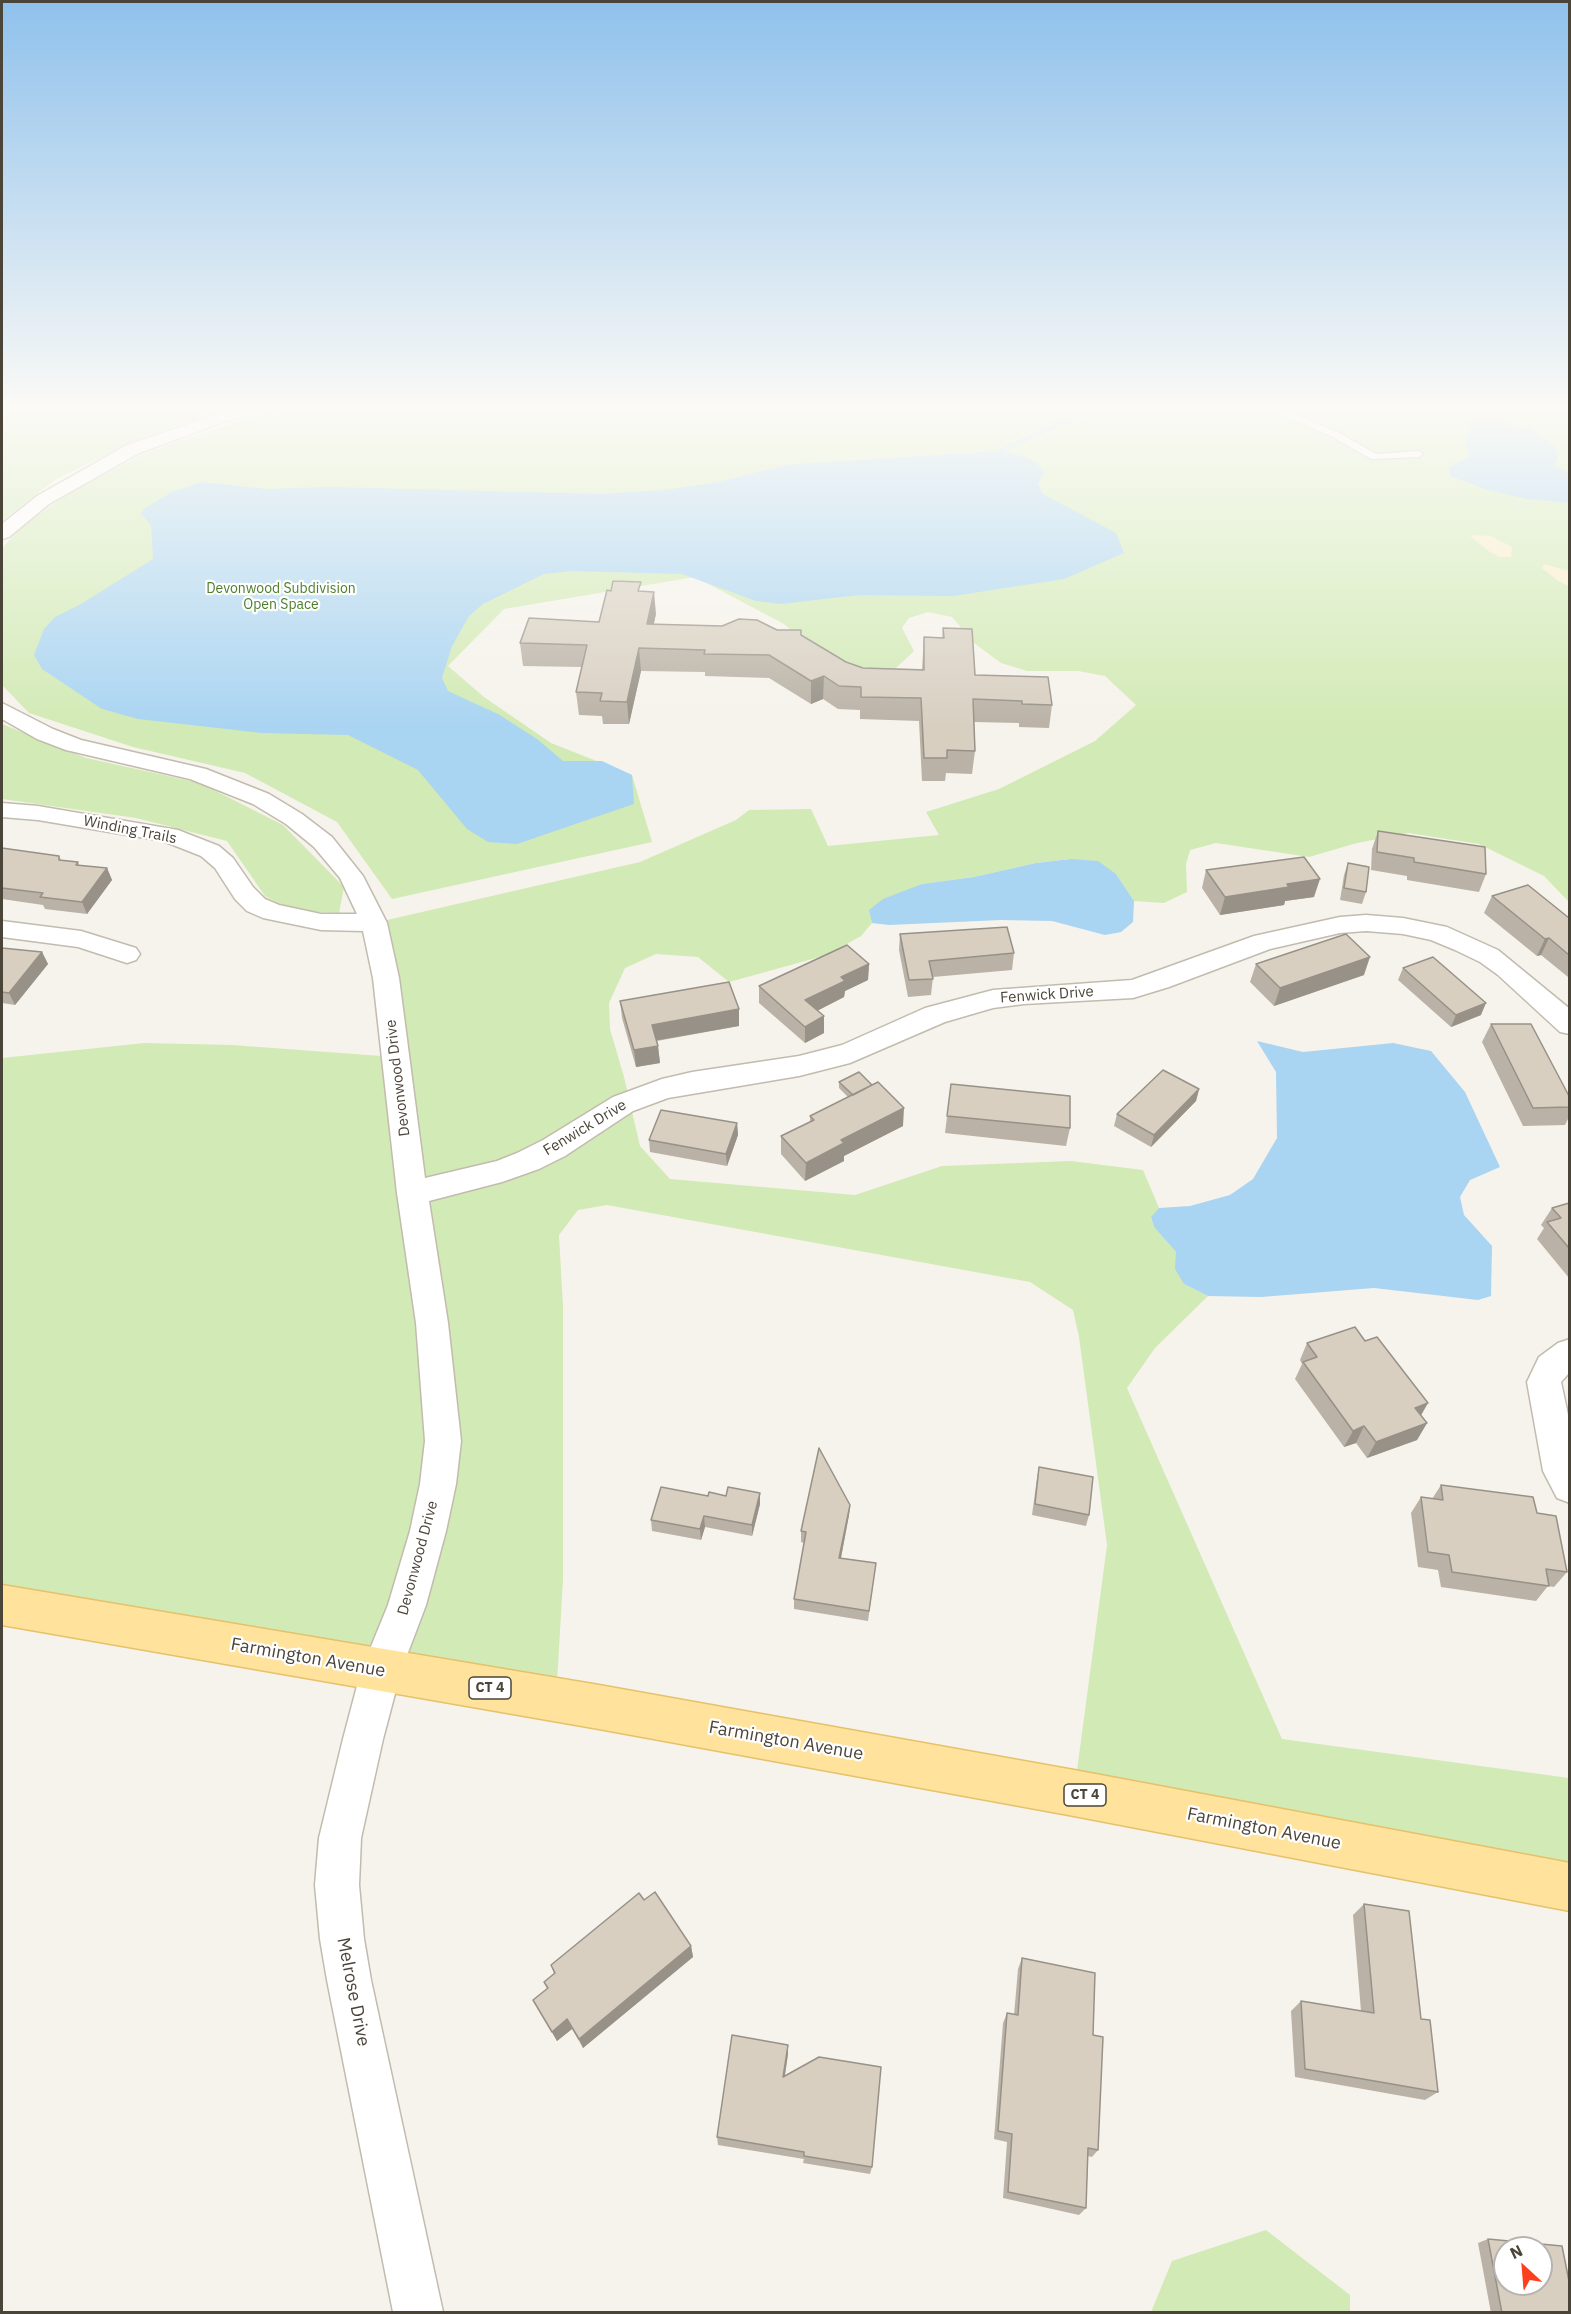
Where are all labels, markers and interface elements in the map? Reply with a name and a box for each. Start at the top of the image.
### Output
park label: Devonwood Subdivision Open Space [206,581,356,614]
street label: Winding Trails [82,812,178,848]
street label: Fenwick Drive [1000,983,1094,1007]
street label: Devonwood Drive [382,1019,414,1137]
street label: Fenwick Drive [540,1096,630,1160]
street label: Devonwood Drive [394,1499,442,1617]
street label: Farmington Avenue [229,1634,387,1682]
road number: CT 4 [469,1677,511,1699]
street label: Farmington Avenue [707,1717,865,1765]
road number: CT 4 [1064,1784,1106,1806]
street label: Farmington Avenue [1185,1803,1343,1855]
street label: Melrose Drive [332,1936,374,2048]
north arrow [1493,2236,1553,2296]
text: N [1506,2240,1526,2263]

